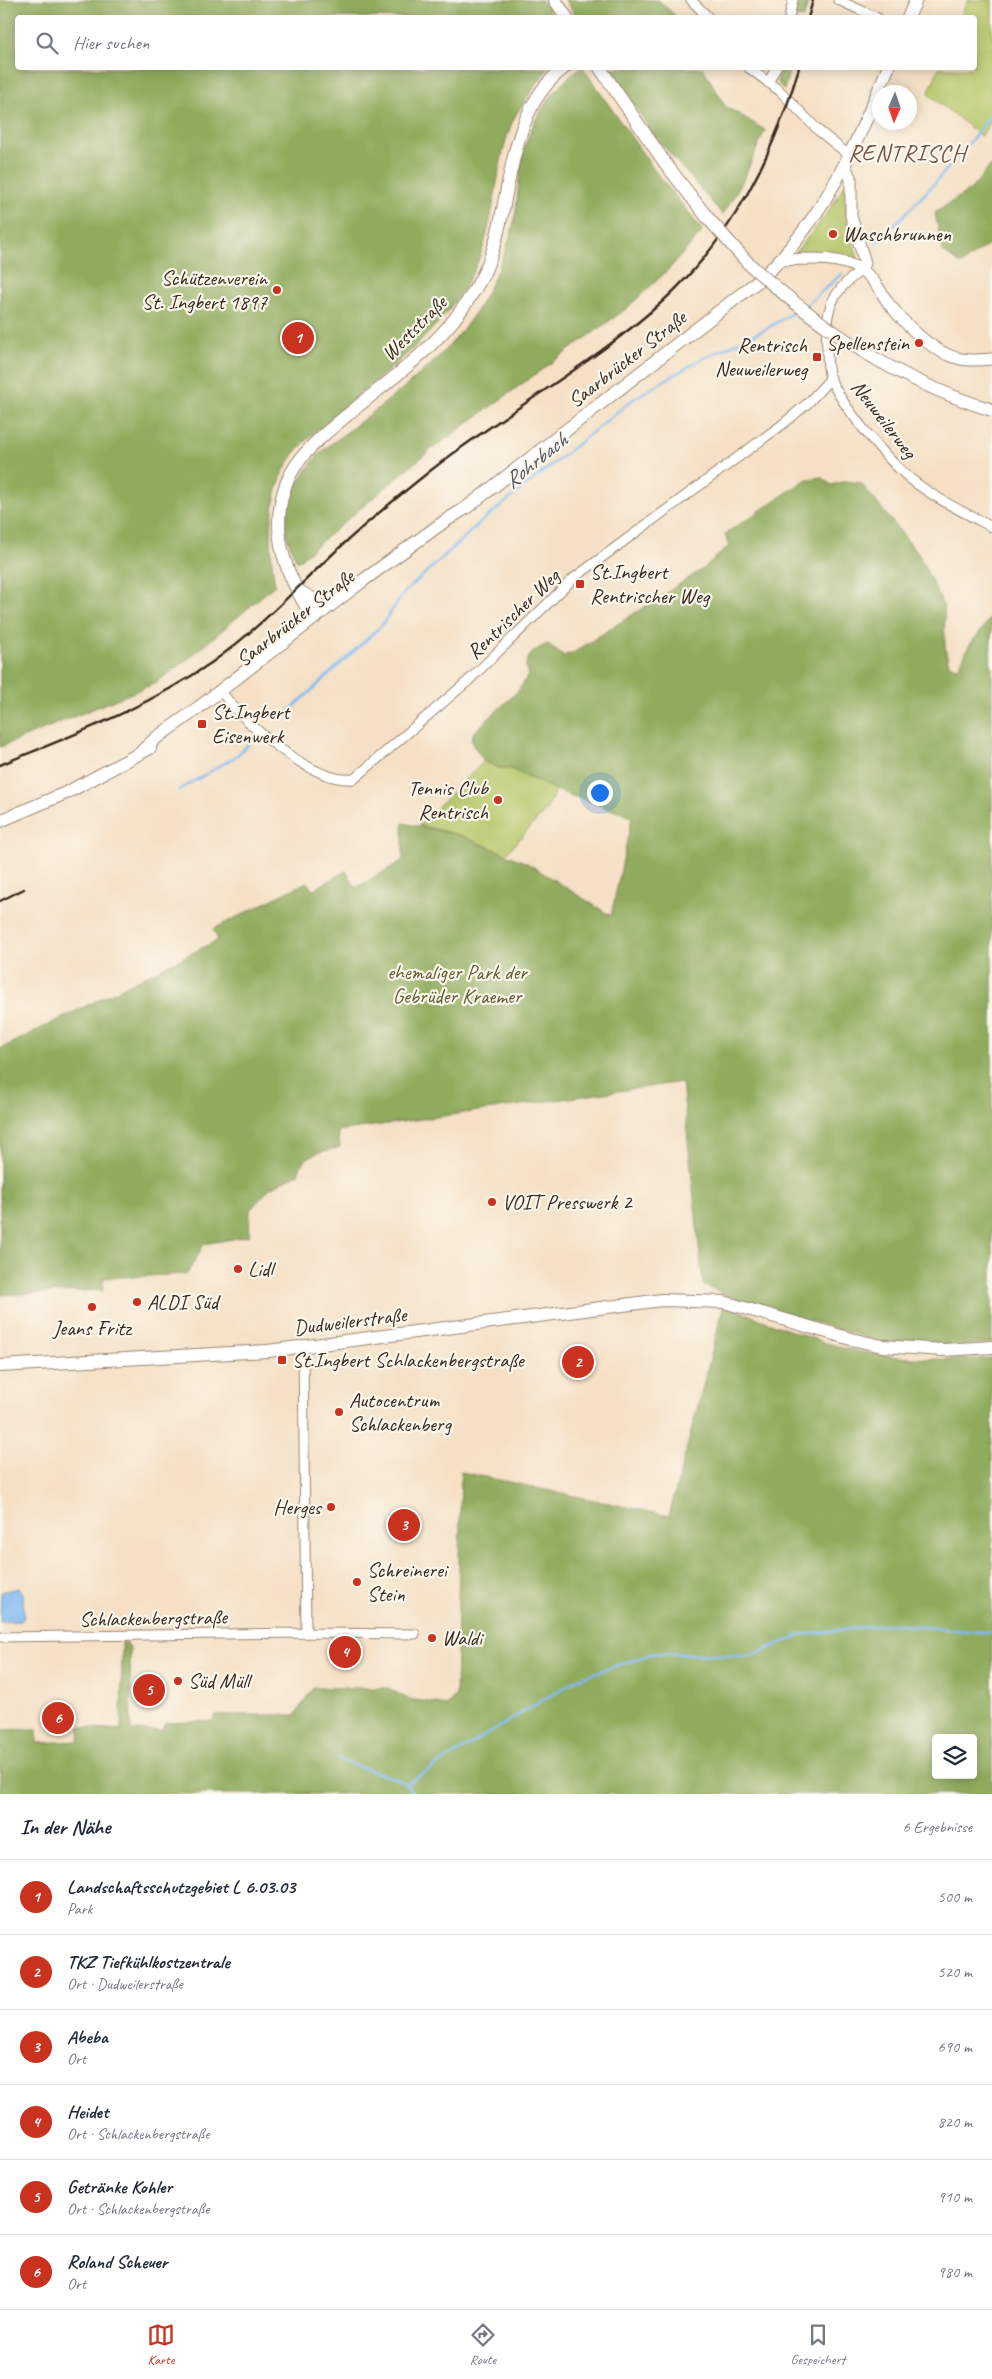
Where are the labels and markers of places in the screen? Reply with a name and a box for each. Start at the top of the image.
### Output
place label: Waschbrunnen [843,221,952,247]
marker: Waschbrunnen [827,228,839,240]
place label: Schützenverein St. Ingbert 1897 [142,265,269,315]
marker: Schützenverein St. Ingbert 1897 [271,284,283,296]
pin: 1 [282,319,314,357]
place label: Spellenstein [826,330,910,356]
place label: Rentrisch Neuweilerweg [715,332,809,382]
marker: Spellenstein [913,337,925,349]
marker: Rentrisch Neuweilerweg [811,351,823,363]
place label: St.Ingbert Rentrischer Weg [590,559,710,609]
marker: St.Ingbert Rentrischer Weg [574,578,586,590]
place label: St.Ingbert Eisenwerk [212,699,291,749]
marker: St.Ingbert Eisenwerk [196,718,208,730]
place label: Tennis Club Rentrisch [408,775,490,825]
marker: Tennis Club Rentrisch [492,794,504,806]
place label: VOIT Presswerk 2 [502,1189,633,1215]
marker: VOIT Presswerk 2 [486,1196,498,1208]
place label: Lidl [248,1256,276,1282]
marker: Lidl [232,1263,244,1275]
place label: ALDI Süd [147,1289,222,1315]
marker: ALDI Süd [131,1296,143,1308]
marker: Jeans Fritz [86,1301,98,1313]
place label: Jeans Fritz [52,1315,133,1341]
pin: 2 [562,1343,594,1381]
place label: St.Ingbert Schlackenbergstraße [292,1347,526,1373]
marker: St.Ingbert Schlackenbergstraße [276,1354,288,1366]
place label: Autocentrum Schlackenberg [349,1387,452,1437]
marker: Autocentrum Schlackenberg [333,1406,345,1418]
place label: Herges [273,1494,323,1520]
marker: Herges [325,1501,337,1513]
pin: 3 [388,1506,420,1544]
place label: Schreinerei Stein [367,1557,450,1607]
marker: Schreinerei Stein [351,1576,363,1588]
place label: Waldi [442,1625,485,1651]
marker: Waldi [426,1632,438,1644]
pin: 4 [329,1633,361,1671]
place label: Süd Müll [188,1668,253,1694]
pin: 5 [133,1671,165,1709]
marker: Süd Müll [172,1675,184,1687]
pin: 6 [42,1699,74,1737]

